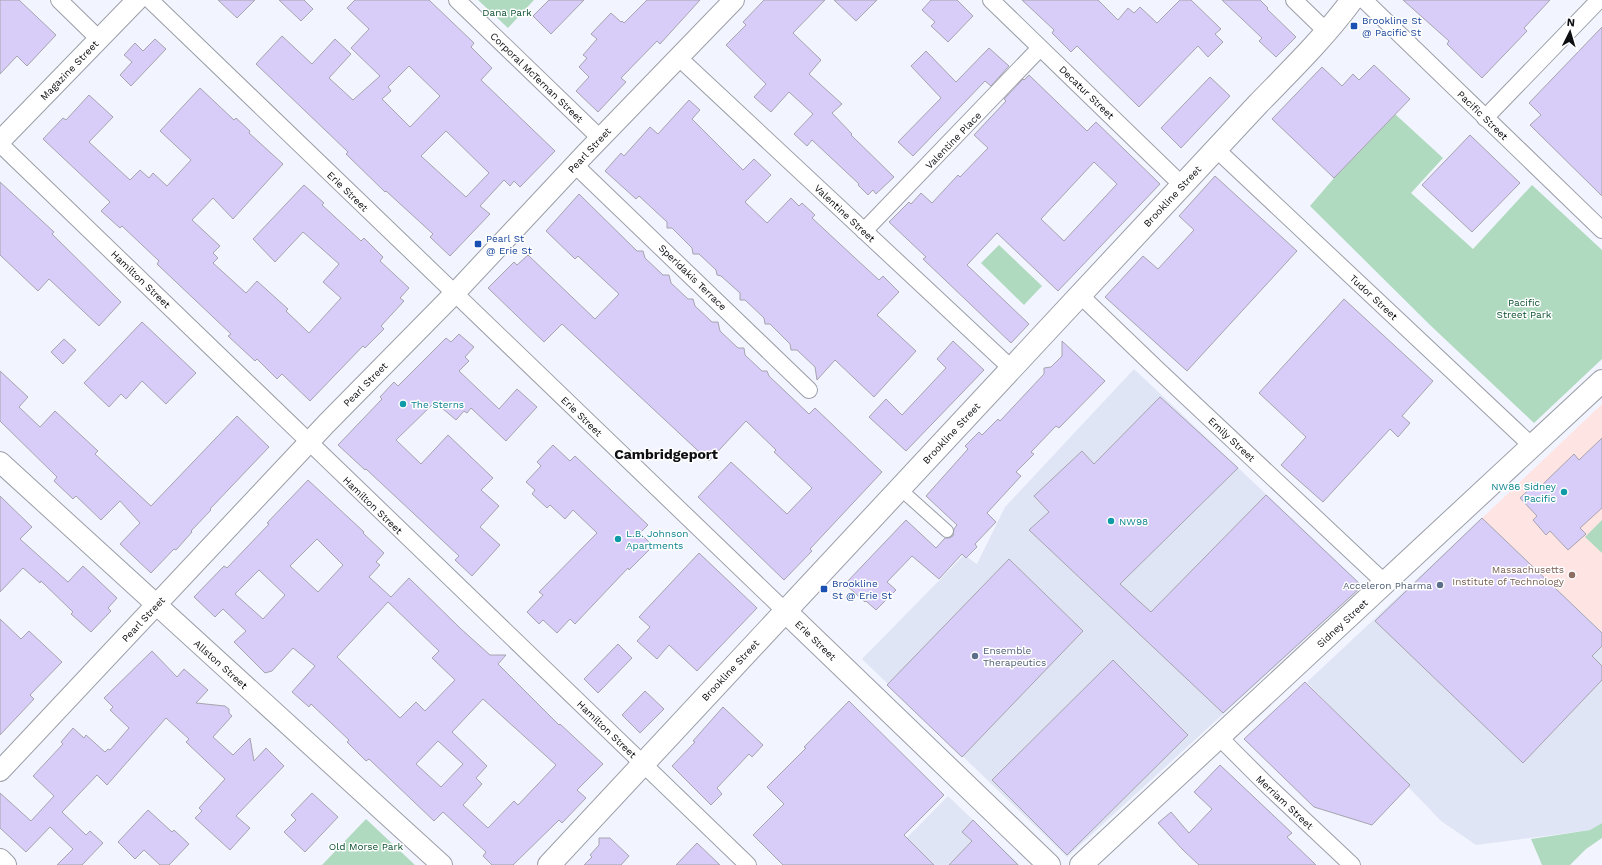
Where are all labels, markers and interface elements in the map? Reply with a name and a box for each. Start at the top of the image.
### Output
park label: Dana Park [482,7,532,18]
north arrow [1550,12,1590,52]
place label: Brookline St @ Pacific St [1362,15,1423,38]
text: N [1566,16,1575,29]
marker: Brookline St @ Pacific St [1349,21,1359,31]
street label: Corporal McTernan Street [488,30,586,125]
street label: Magazine Street [38,38,101,102]
street label: Decatur Street [1057,63,1117,122]
street label: Pacific Street [1455,89,1511,143]
street label: Valentine Place [923,109,983,171]
street label: Pearl Street [566,125,614,175]
street label: Brookline Street [1141,163,1204,229]
street label: Erie Street [325,169,371,214]
street label: Valentine Street [812,182,878,245]
place label: Pearl St @ Erie St [486,233,533,256]
marker: Pearl St @ Erie St [473,239,483,249]
street label: Speridakis Terrace [657,242,729,313]
street label: Hamilton Street [109,248,173,311]
street label: Tudor Street [1348,272,1400,323]
park label: Pacific Street Park [1496,297,1552,320]
street label: Pearl Street [341,359,390,409]
street label: Erie Street [559,394,605,439]
marker: The Sterns [398,399,408,409]
place label: The Sterns [411,399,464,410]
street label: Brookline Street [920,400,983,466]
street label: Emily Street [1206,415,1258,464]
district label: Cambridgeport [614,446,718,462]
street label: Hamilton Street [341,474,405,537]
place label: NW86 Sidney Pacific [1491,481,1557,504]
marker: NW86 Sidney Pacific [1559,487,1569,497]
marker: NW98 [1106,516,1116,526]
place label: NW98 [1119,516,1148,527]
place label: L.B. Johnson Apartments [626,528,688,551]
marker: L.B. Johnson Apartments [613,534,623,544]
place label: Massachusetts Institute of Technology [1452,564,1565,587]
marker: Massachusetts Institute of Technology [1567,570,1577,580]
place label: Brookline St @ Erie St [832,578,893,601]
place label: Acceleron Pharma [1343,580,1432,591]
marker: Acceleron Pharma [1435,580,1445,590]
marker: Brookline St @ Erie St [819,584,829,594]
street label: Pearl Street [120,594,168,644]
street label: Sidney Street [1315,596,1371,650]
street label: Erie Street [793,618,839,663]
street label: Brookline Street [699,637,762,703]
street label: Allston Street [192,638,250,692]
place label: Ensemble Therapeutics [983,645,1046,668]
marker: Ensemble Therapeutics [970,651,980,661]
street label: Hamilton Street [575,698,639,761]
street label: Merriam Street [1254,773,1316,832]
park label: Old Morse Park [329,841,404,852]

